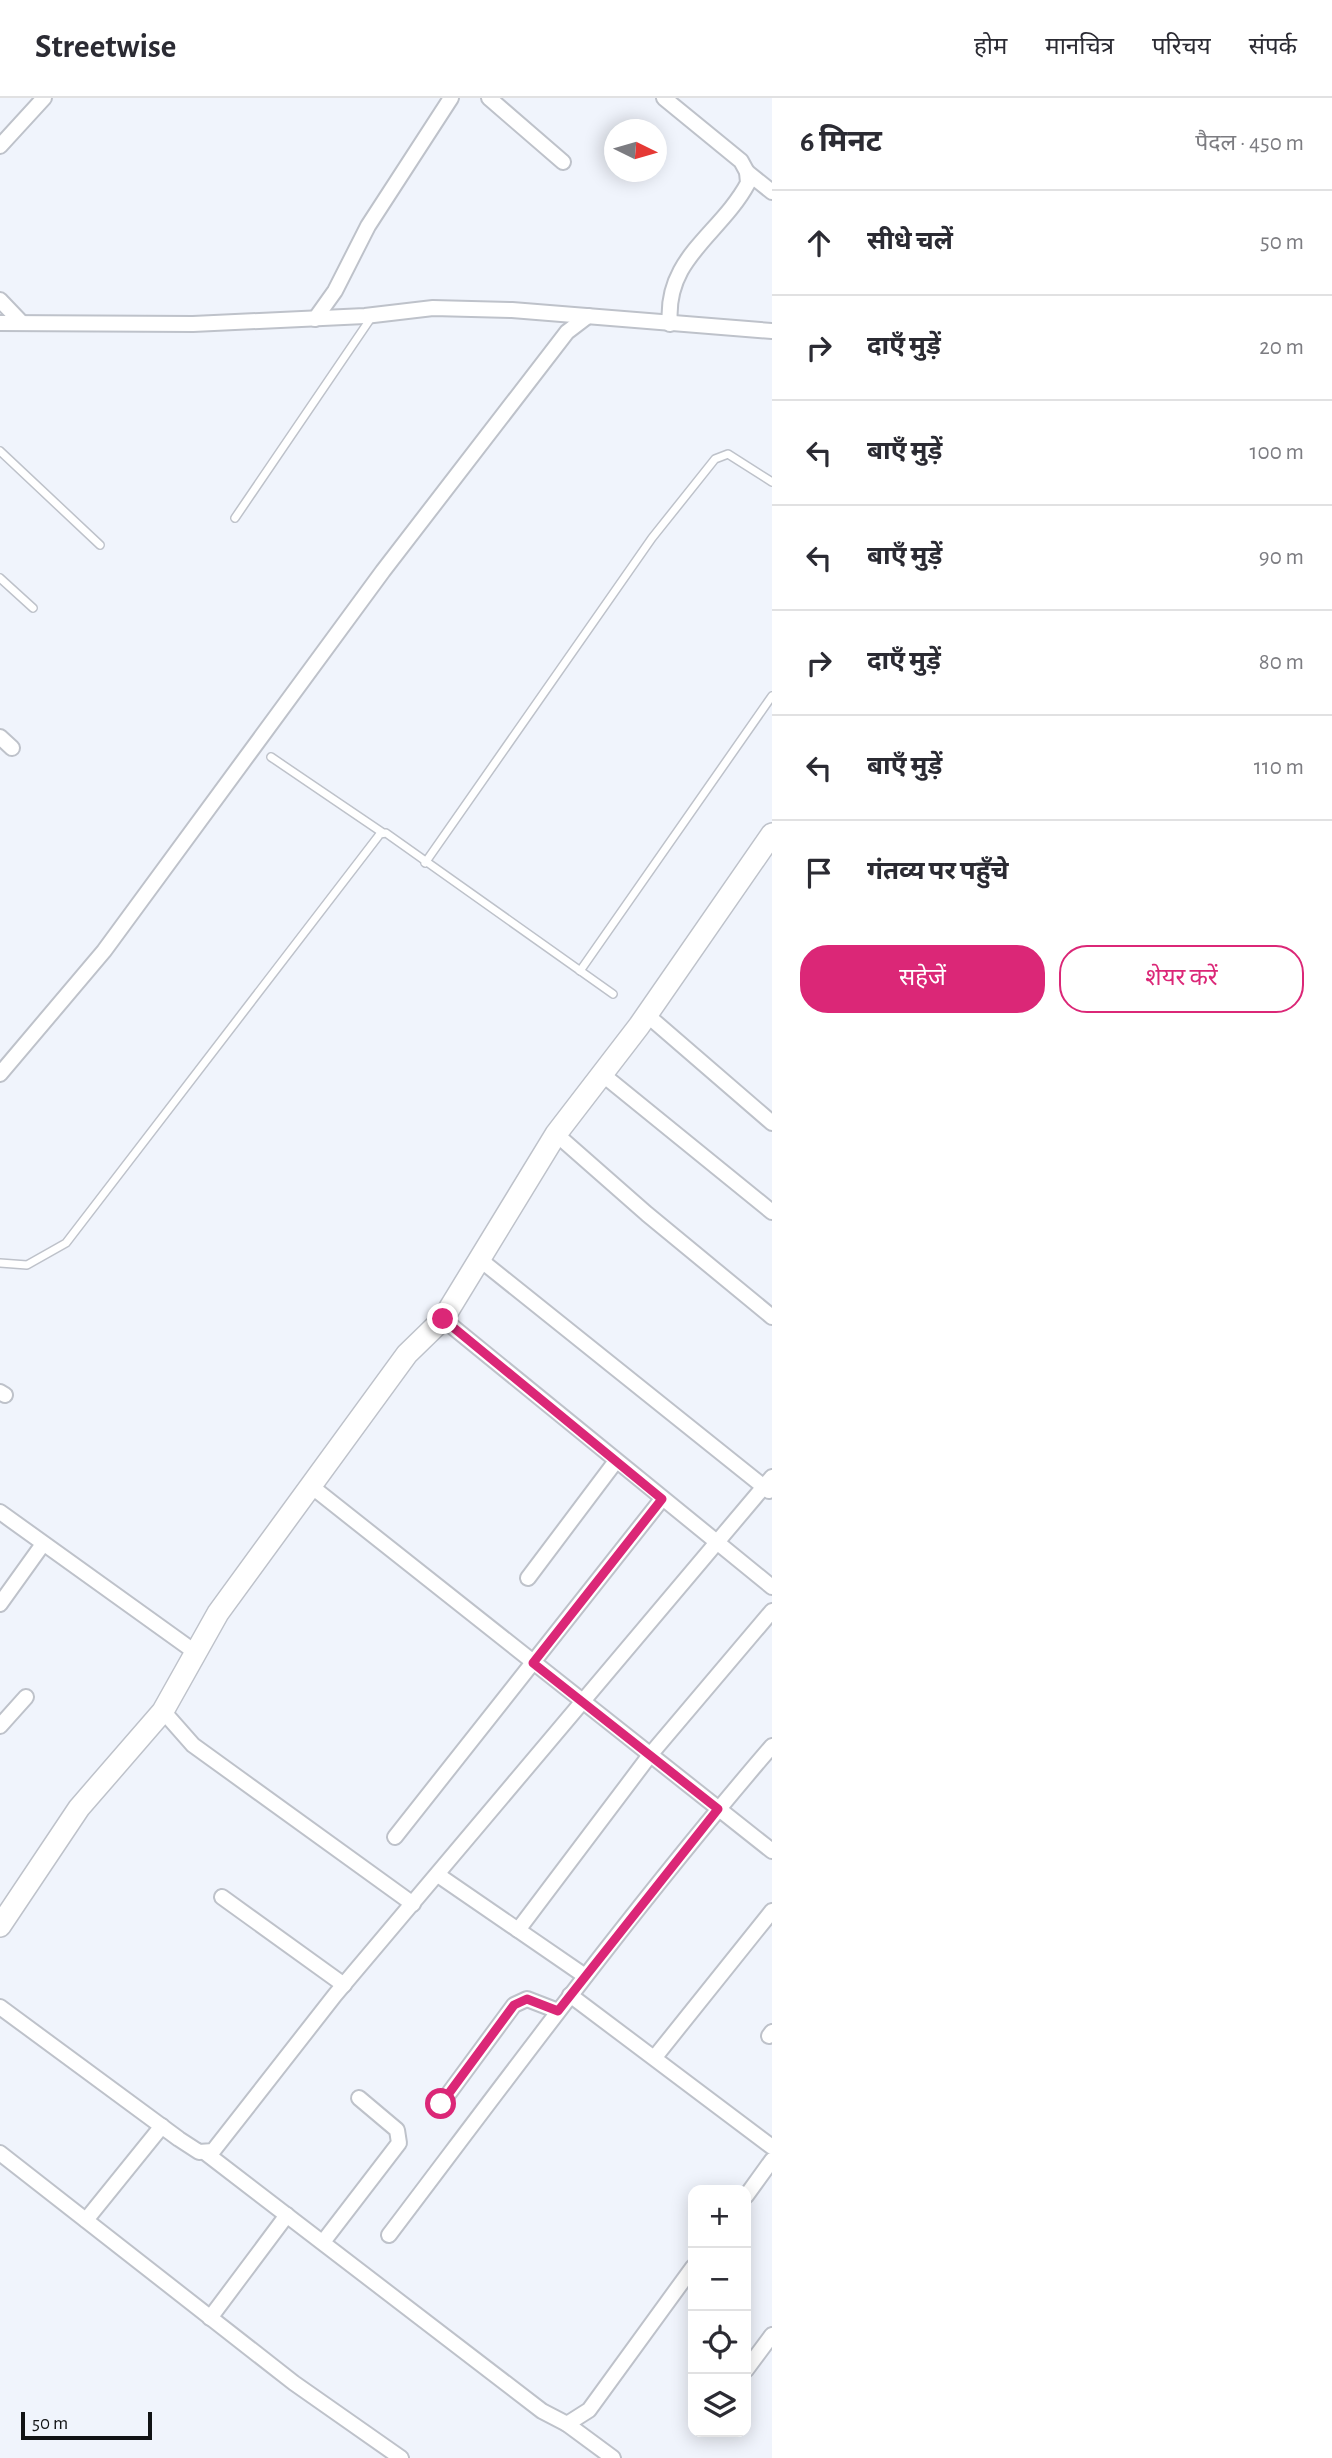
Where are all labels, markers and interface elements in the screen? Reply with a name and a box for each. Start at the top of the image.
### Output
text: Streetwise [35,31,176,64]
text: होम [974,35,1007,59]
text: मानचित्र [1045,35,1114,59]
text: परिचय [1152,35,1211,59]
text: संपर्क [1249,35,1297,59]
north arrow [604,119,667,182]
text: 6 मिनट [800,127,882,157]
text: पैदल · 450 m [1195,132,1304,155]
icon: ahead [800,224,838,262]
text: सीधे चलें [867,228,953,254]
text: 50 m [1260,231,1304,254]
icon: right [800,329,838,367]
text: दाएँ मुड़ें [867,333,941,359]
text: 20 m [1259,336,1304,359]
icon: left [800,434,838,472]
text: बाएँ मुड़ें [867,438,942,464]
text: 100 m [1250,441,1304,464]
icon: left [800,539,838,577]
text: बाएँ मुड़ें [867,543,942,569]
text: 90 m [1259,546,1304,569]
icon: right [800,644,838,682]
text: दाएँ मुड़ें [867,648,941,674]
text: 80 m [1259,651,1304,674]
icon: left [800,749,838,787]
text: बाएँ मुड़ें [867,753,942,779]
text: 110 m [1254,756,1304,779]
icon: arrive [800,854,838,892]
text: गंतव्य पर पहुँचे [867,858,1009,884]
button: सहेजें [800,945,1045,1013]
button: शेयर करें [1059,945,1304,1013]
route end [427,1303,458,1334]
route start [425,2088,456,2119]
map controls [688,2185,751,2437]
button: + [688,2185,751,2248]
button: − [688,2248,751,2311]
button: locate [688,2311,751,2374]
button: layers [688,2374,751,2437]
scale bar [21,2409,152,2441]
text: 50 m [32,2414,68,2433]

